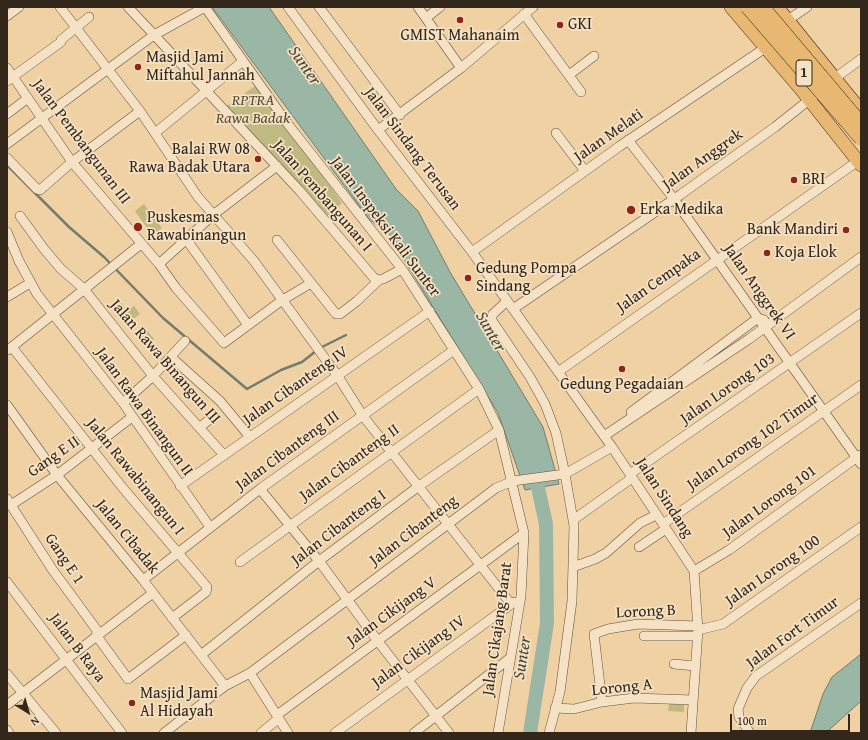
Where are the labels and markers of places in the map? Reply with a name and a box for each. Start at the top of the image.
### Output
marker: GMIST Mahanaim [455,15,465,25]
place label: GKI [568,15,592,35]
marker: GKI [555,20,565,30]
place label: GMIST Mahanaim [400,26,520,46]
place label: Masjid Jami Miftahul Jannah [146,48,255,86]
marker: Masjid Jami Miftahul Jannah [133,62,143,72]
place label: Balai RW 08 Rawa Badak Utara [129,140,250,178]
marker: Balai RW 08 Rawa Badak Utara [253,154,263,164]
place label: BRI [802,170,825,190]
marker: BRI [789,175,799,185]
place label: Erka Medika [640,200,723,220]
marker: Erka Medika [625,204,637,216]
place label: Puskesmas Rawabinangun [147,208,246,246]
place label: Bank Mandiri [747,220,838,240]
marker: Puskesmas Rawabinangun [132,221,144,233]
marker: Bank Mandiri [841,225,851,235]
place label: Koja Elok [775,243,837,263]
marker: Koja Elok [762,248,772,258]
place label: Gedung Pompa Sindang [476,259,577,297]
marker: Gedung Pompa Sindang [463,273,473,283]
marker: Gedung Pegadaian [617,364,627,374]
place label: Gedung Pegadaian [560,375,684,395]
place label: Masjid Jami Al Hidayah [140,684,218,722]
marker: Masjid Jami Al Hidayah [127,698,137,708]

